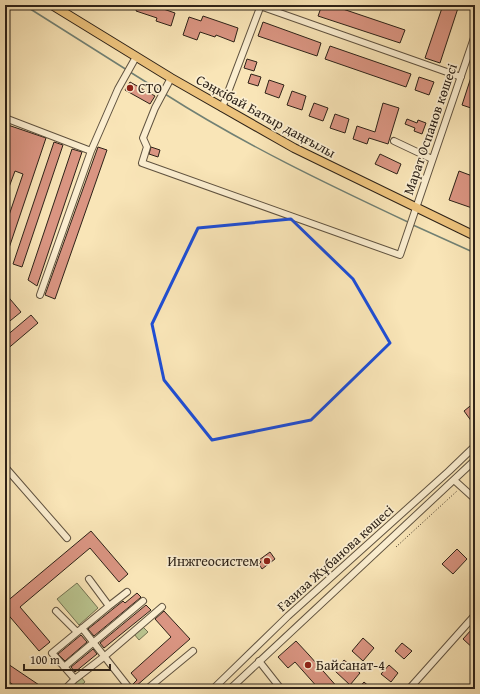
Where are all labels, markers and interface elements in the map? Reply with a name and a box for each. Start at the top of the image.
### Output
street label: Марат Оспанов көшесі [398,60,462,197]
street label: Сәңкібай Батыр даңғылы [193,69,339,163]
place label: СТО [138,78,162,98]
marker: СТО [125,83,135,93]
street label: Ғазиза Жұбанова көшесі [272,500,398,616]
place label: Инжгеосистем [167,551,259,571]
marker: Инжгеосистем [262,556,272,566]
scale bar [24,646,110,672]
text: 100 m [30,651,60,668]
place label: Байсанат-4 [316,655,385,675]
marker: Байсанат-4 [303,660,313,670]

